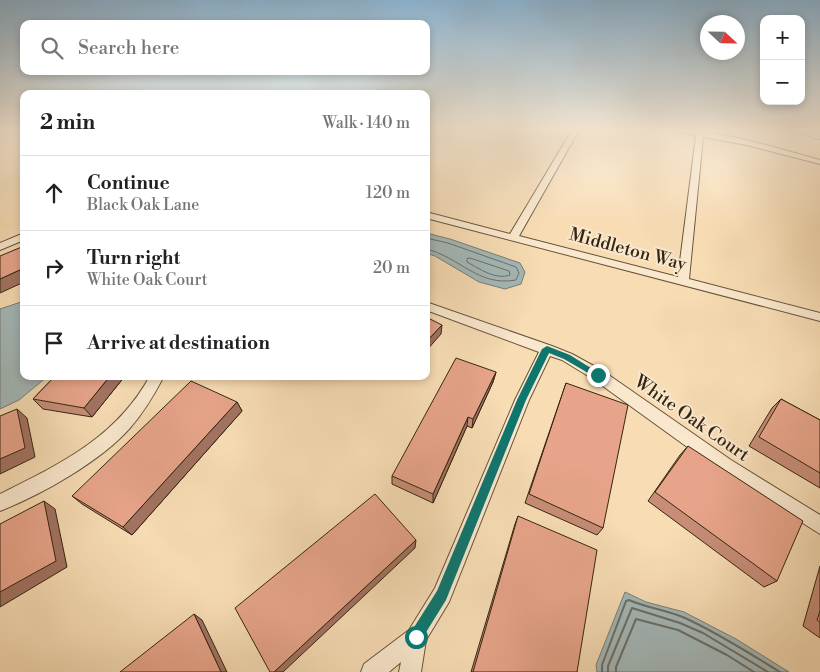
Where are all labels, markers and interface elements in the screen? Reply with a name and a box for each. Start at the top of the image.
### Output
north arrow [700,15,745,60]
map controls [760,15,805,105]
button: + [760,15,805,60]
search box [20,20,430,75]
icon: search [38,34,66,62]
text: Search here [78,36,179,60]
button: − [760,60,805,105]
text: 2 min [40,110,95,136]
text: Walk · 140 m [322,113,410,133]
text: Continue [87,171,170,195]
icon: ahead [40,179,68,207]
text: 120 m [366,183,410,203]
text: Black Oak Lane [87,195,199,215]
street label: Middleton Way [567,223,689,276]
text: Turn right [87,246,180,270]
icon: right [40,254,68,282]
text: 20 m [373,258,410,278]
text: White Oak Court [87,270,207,290]
icon: arrive [40,329,68,357]
text: Arrive at destination [87,331,270,355]
route end [587,364,610,387]
street label: White Oak Court [629,370,754,467]
route start [405,626,428,649]

